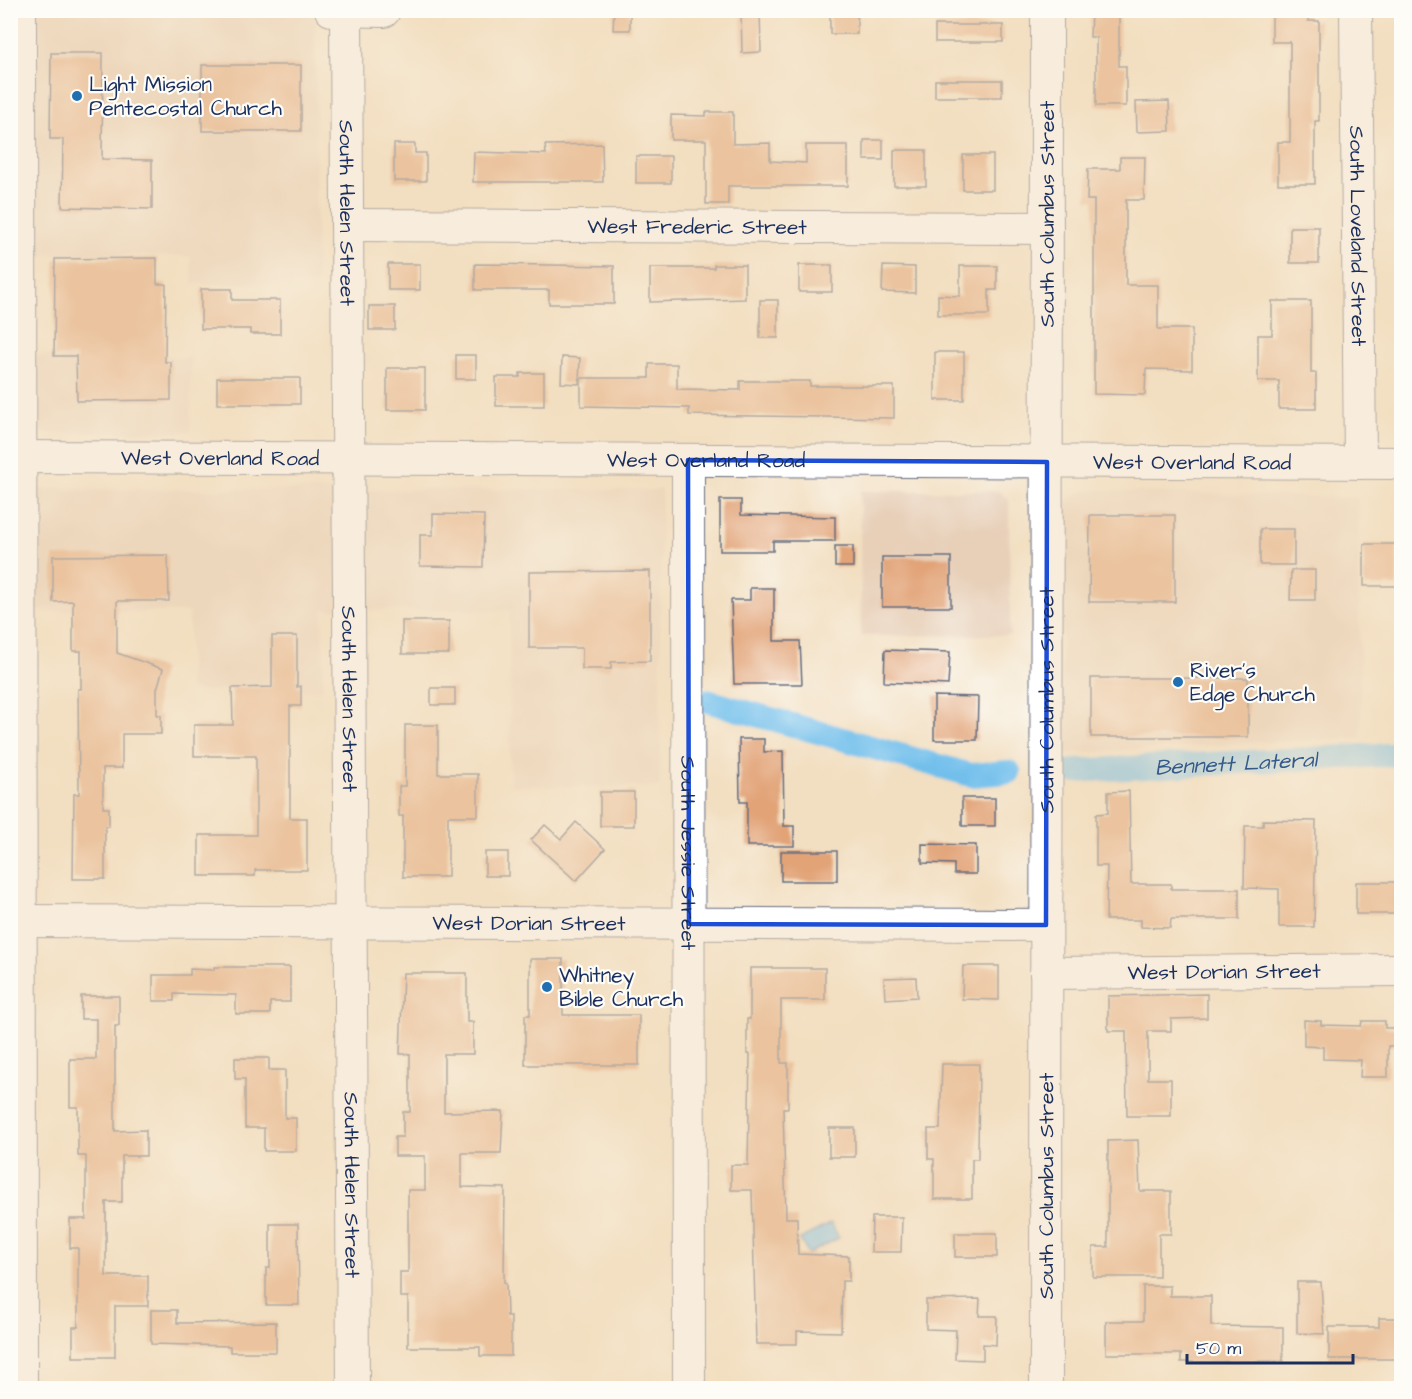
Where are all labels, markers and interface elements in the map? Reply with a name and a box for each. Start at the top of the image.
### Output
place label: Light Mission Pentecostal Church [89,70,282,123]
marker: Light Mission Pentecostal Church [70,89,84,103]
street label: South Columbus Street [1033,100,1062,327]
street label: South Helen Street [332,120,362,307]
street label: South Loveland Street [1342,126,1373,347]
street label: West Frederic Street [587,212,807,242]
street label: West Overland Road [121,443,320,473]
street label: West Overland Road [607,446,806,475]
street label: West Overland Road [1093,448,1292,478]
street label: South Columbus Street [1032,586,1062,813]
street label: South Helen Street [334,606,364,792]
place label: River's Edge Church [1190,656,1316,711]
marker: River's Edge Church [1171,675,1185,689]
water label: Bennett Lateral [1154,744,1320,784]
street label: South Jessie Street [673,756,703,951]
street label: West Dorian Street [432,909,626,938]
street label: West Dorian Street [1127,957,1321,987]
place label: Whitney Bible Church [559,961,684,1014]
marker: Whitney Bible Church [540,980,554,994]
street label: South Columbus Street [1032,1072,1061,1299]
street label: South Helen Street [336,1092,366,1278]
scale bar [1187,1327,1354,1365]
text: 50 m [1196,1336,1241,1361]

